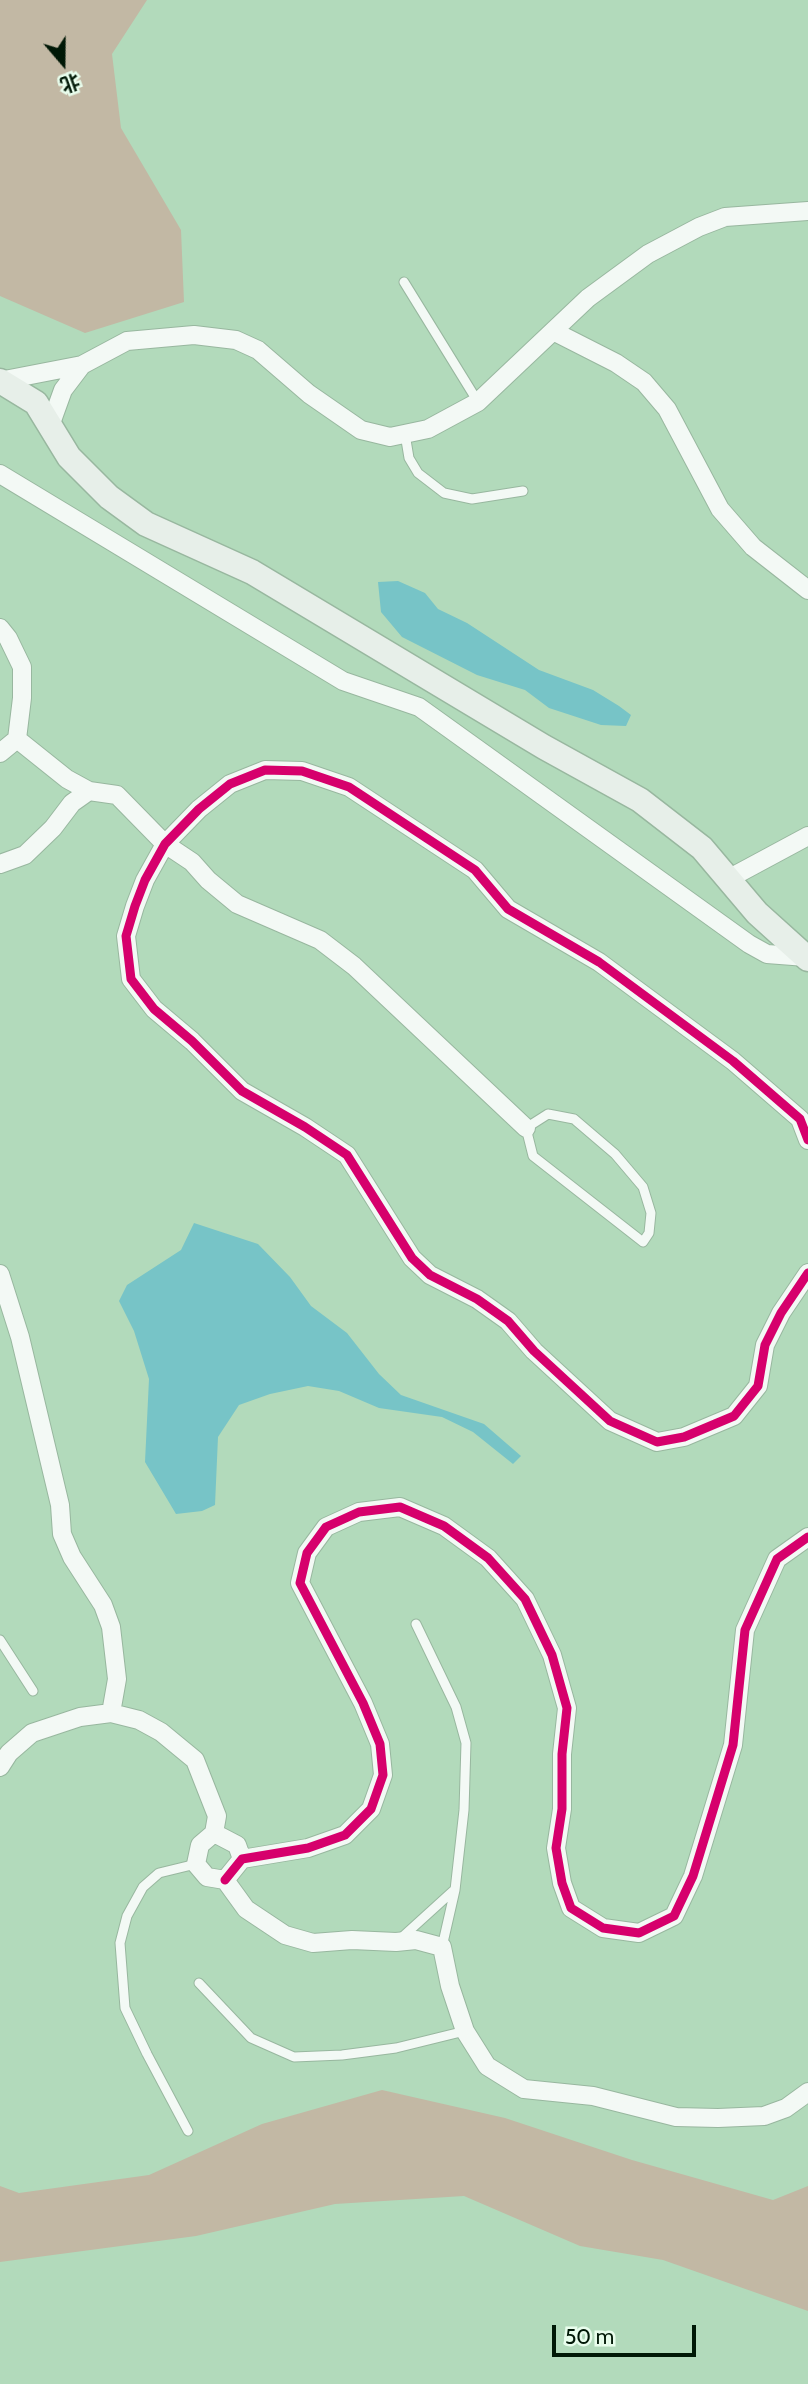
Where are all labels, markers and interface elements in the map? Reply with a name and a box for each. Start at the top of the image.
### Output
north arrow [28,28,98,98]
text: 北 [57,69,83,97]
scale bar [556,2310,700,2354]
text: 50 m [565,2324,614,2349]

